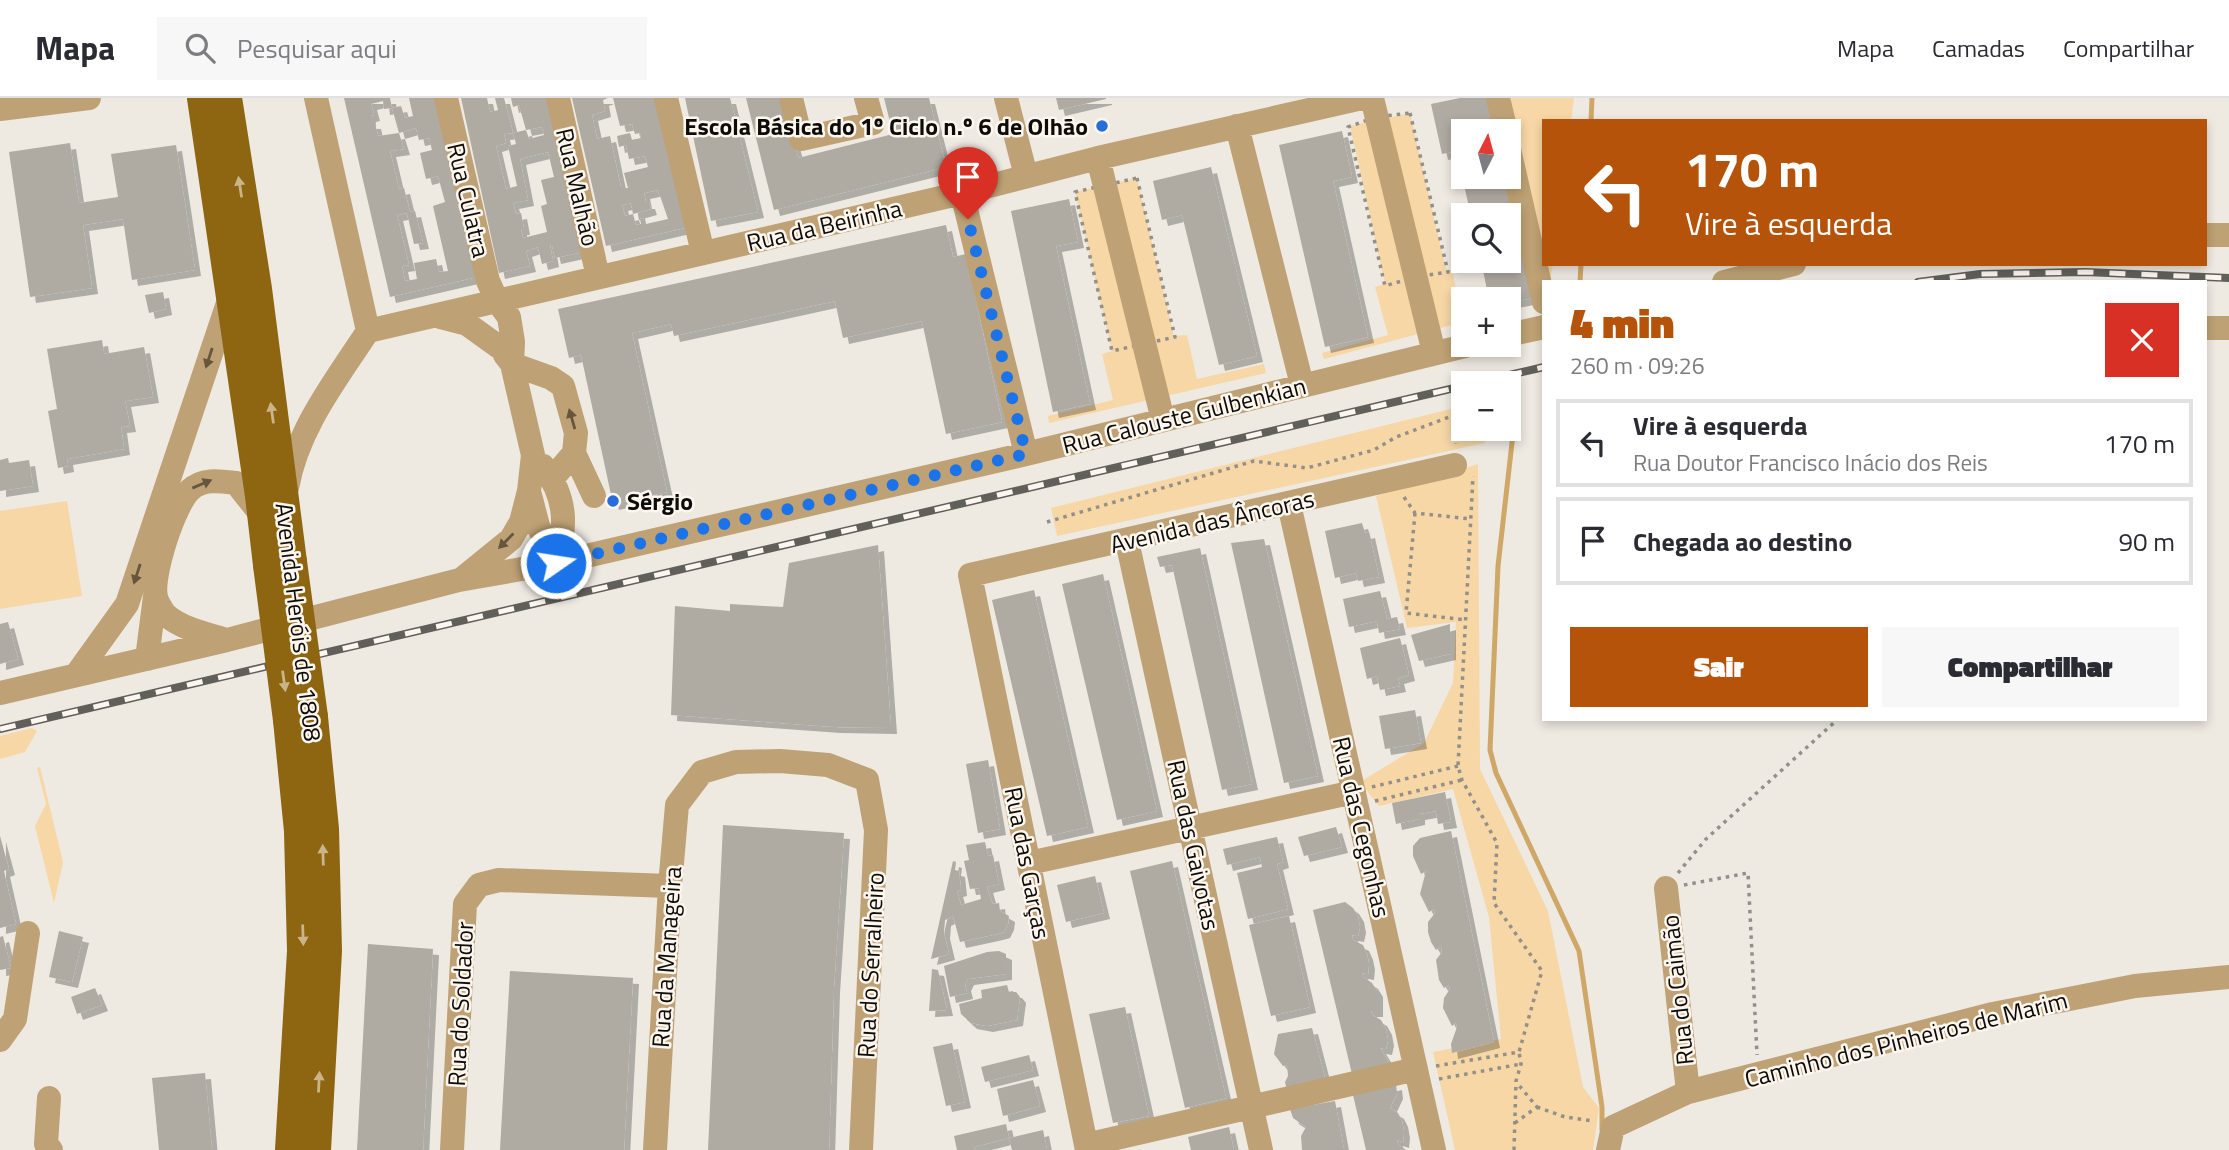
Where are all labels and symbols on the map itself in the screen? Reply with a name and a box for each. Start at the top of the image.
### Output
place label: Escola Básica do 1º Ciclo n.º 6 de Olhão [684,108,1088,144]
marker: Escola Básica do 1º Ciclo n.º 6 de Olhão [1094,118,1110,134]
north arrow [1451,119,1521,189]
street label: Rua Malhão [547,124,609,250]
street label: Rua Culatra [438,139,500,261]
pin [938,147,998,219]
one-way arrow [234,176,245,198]
street label: Rua da Beirinha [743,190,905,260]
one-way arrow [203,348,214,369]
street label: Rua Calouste Gulbenkian [1058,367,1310,463]
one-way arrow [266,402,277,424]
one-way arrow [566,408,577,430]
one-way arrow [192,479,213,490]
street label: Avenida das Âncoras [1106,480,1318,562]
place label: Sérgio [627,483,693,519]
marker: Sérgio [605,493,621,509]
street label: Avenida Heróis de 1808 [267,501,331,743]
position arrow [519,526,593,600]
one-way arrow [498,533,515,549]
one-way arrow [131,564,142,585]
one-way arrow [279,670,290,692]
street label: Rua das Cegonhas [1324,733,1400,921]
street label: Rua das Gaivotas [1158,756,1230,934]
street label: Rua das Garças [996,784,1060,942]
one-way arrow [318,843,329,865]
street label: Rua da Manageira [642,865,690,1049]
street label: Rua do Serralheiro [847,871,893,1059]
street label: Rua do Caimão [1651,913,1703,1067]
street label: Rua do Soldador [438,921,482,1087]
one-way arrow [297,924,308,946]
street label: Caminho dos Pinheiros de Marim [1741,981,2071,1097]
one-way arrow [313,1071,324,1093]

